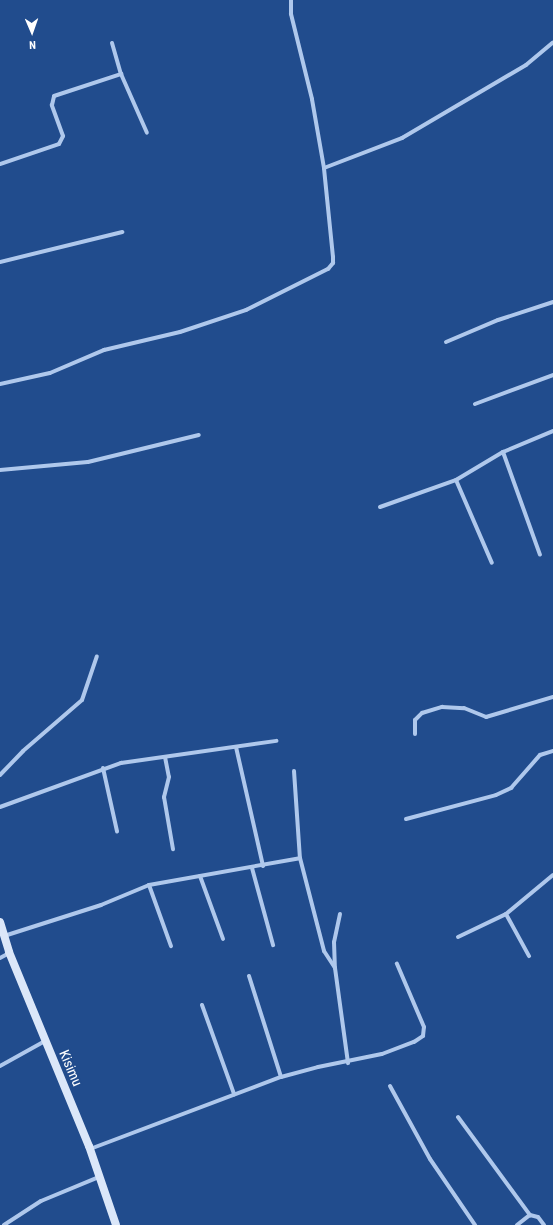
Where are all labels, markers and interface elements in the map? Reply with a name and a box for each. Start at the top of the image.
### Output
north arrow [12,12,52,52]
text: N [29,38,36,51]
street label: Kisimu [56,1047,86,1089]

